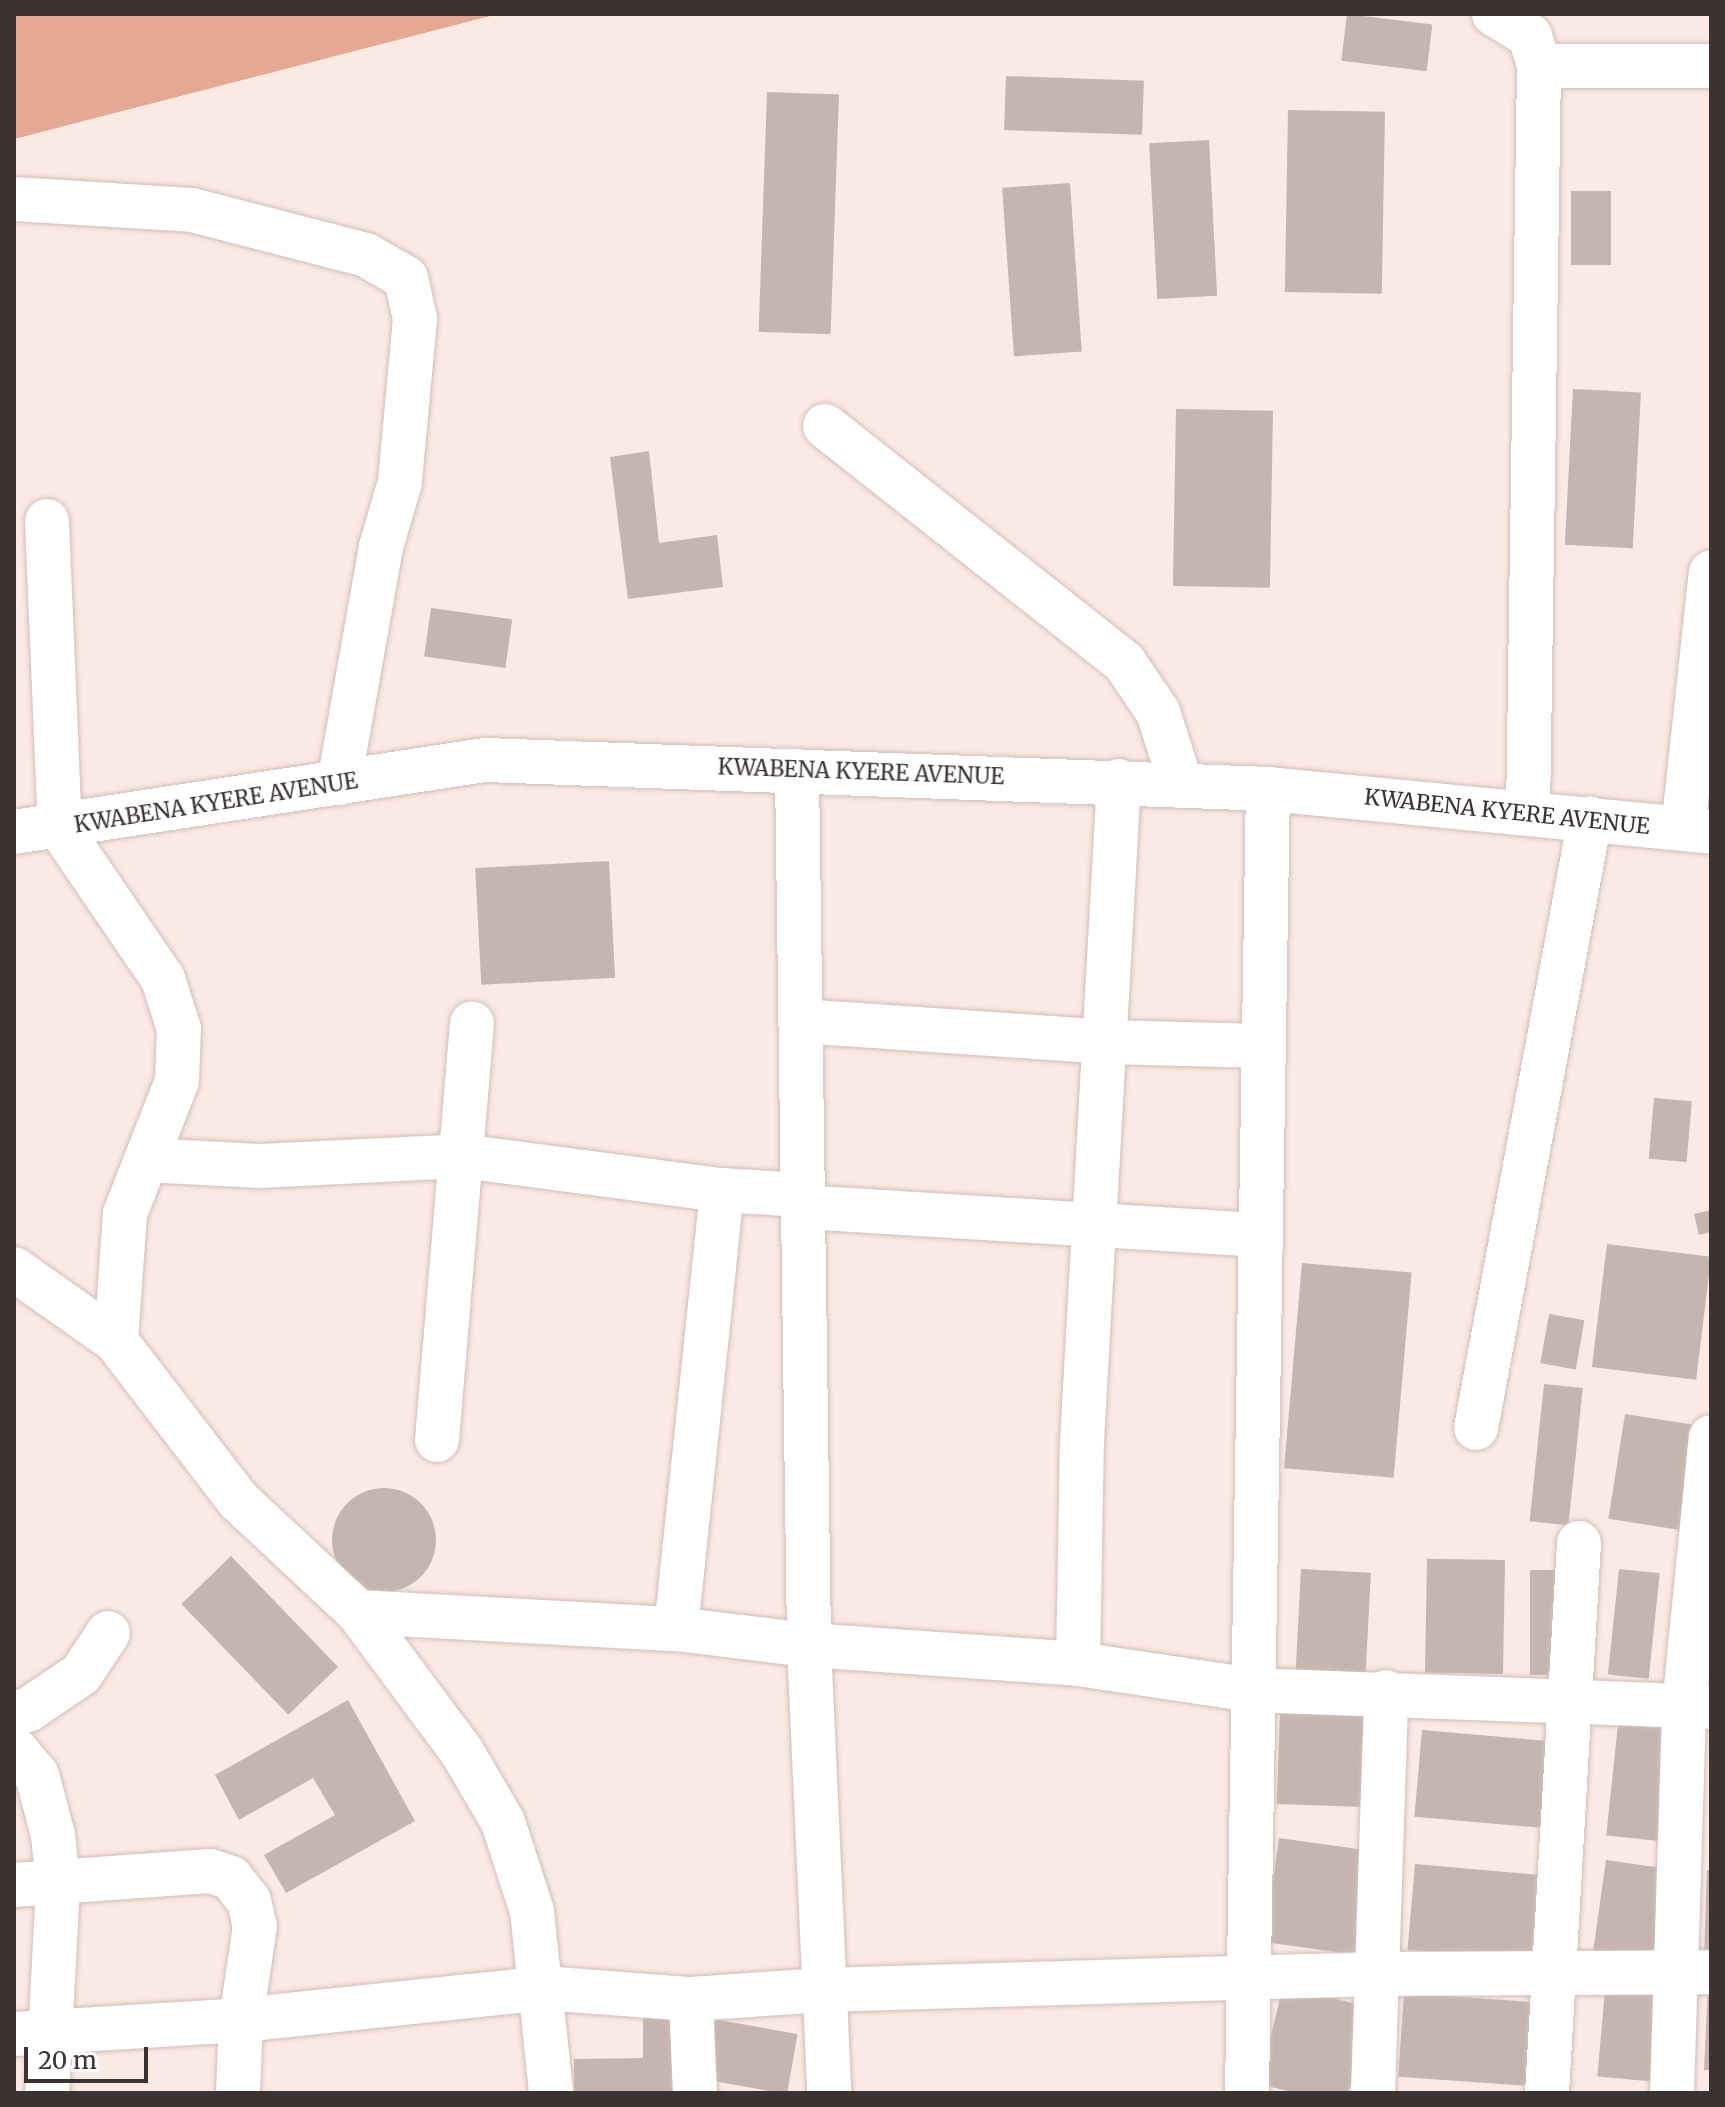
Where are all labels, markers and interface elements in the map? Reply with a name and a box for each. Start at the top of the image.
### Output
street label: KWABENA KYERE AVENUE [717,754,1005,790]
street label: KWABENA KYERE AVENUE [72,768,360,838]
street label: KWABENA KYERE AVENUE [1363,784,1651,840]
scale bar [28,2031,152,2081]
text: 20 m [38,2045,97,2076]

